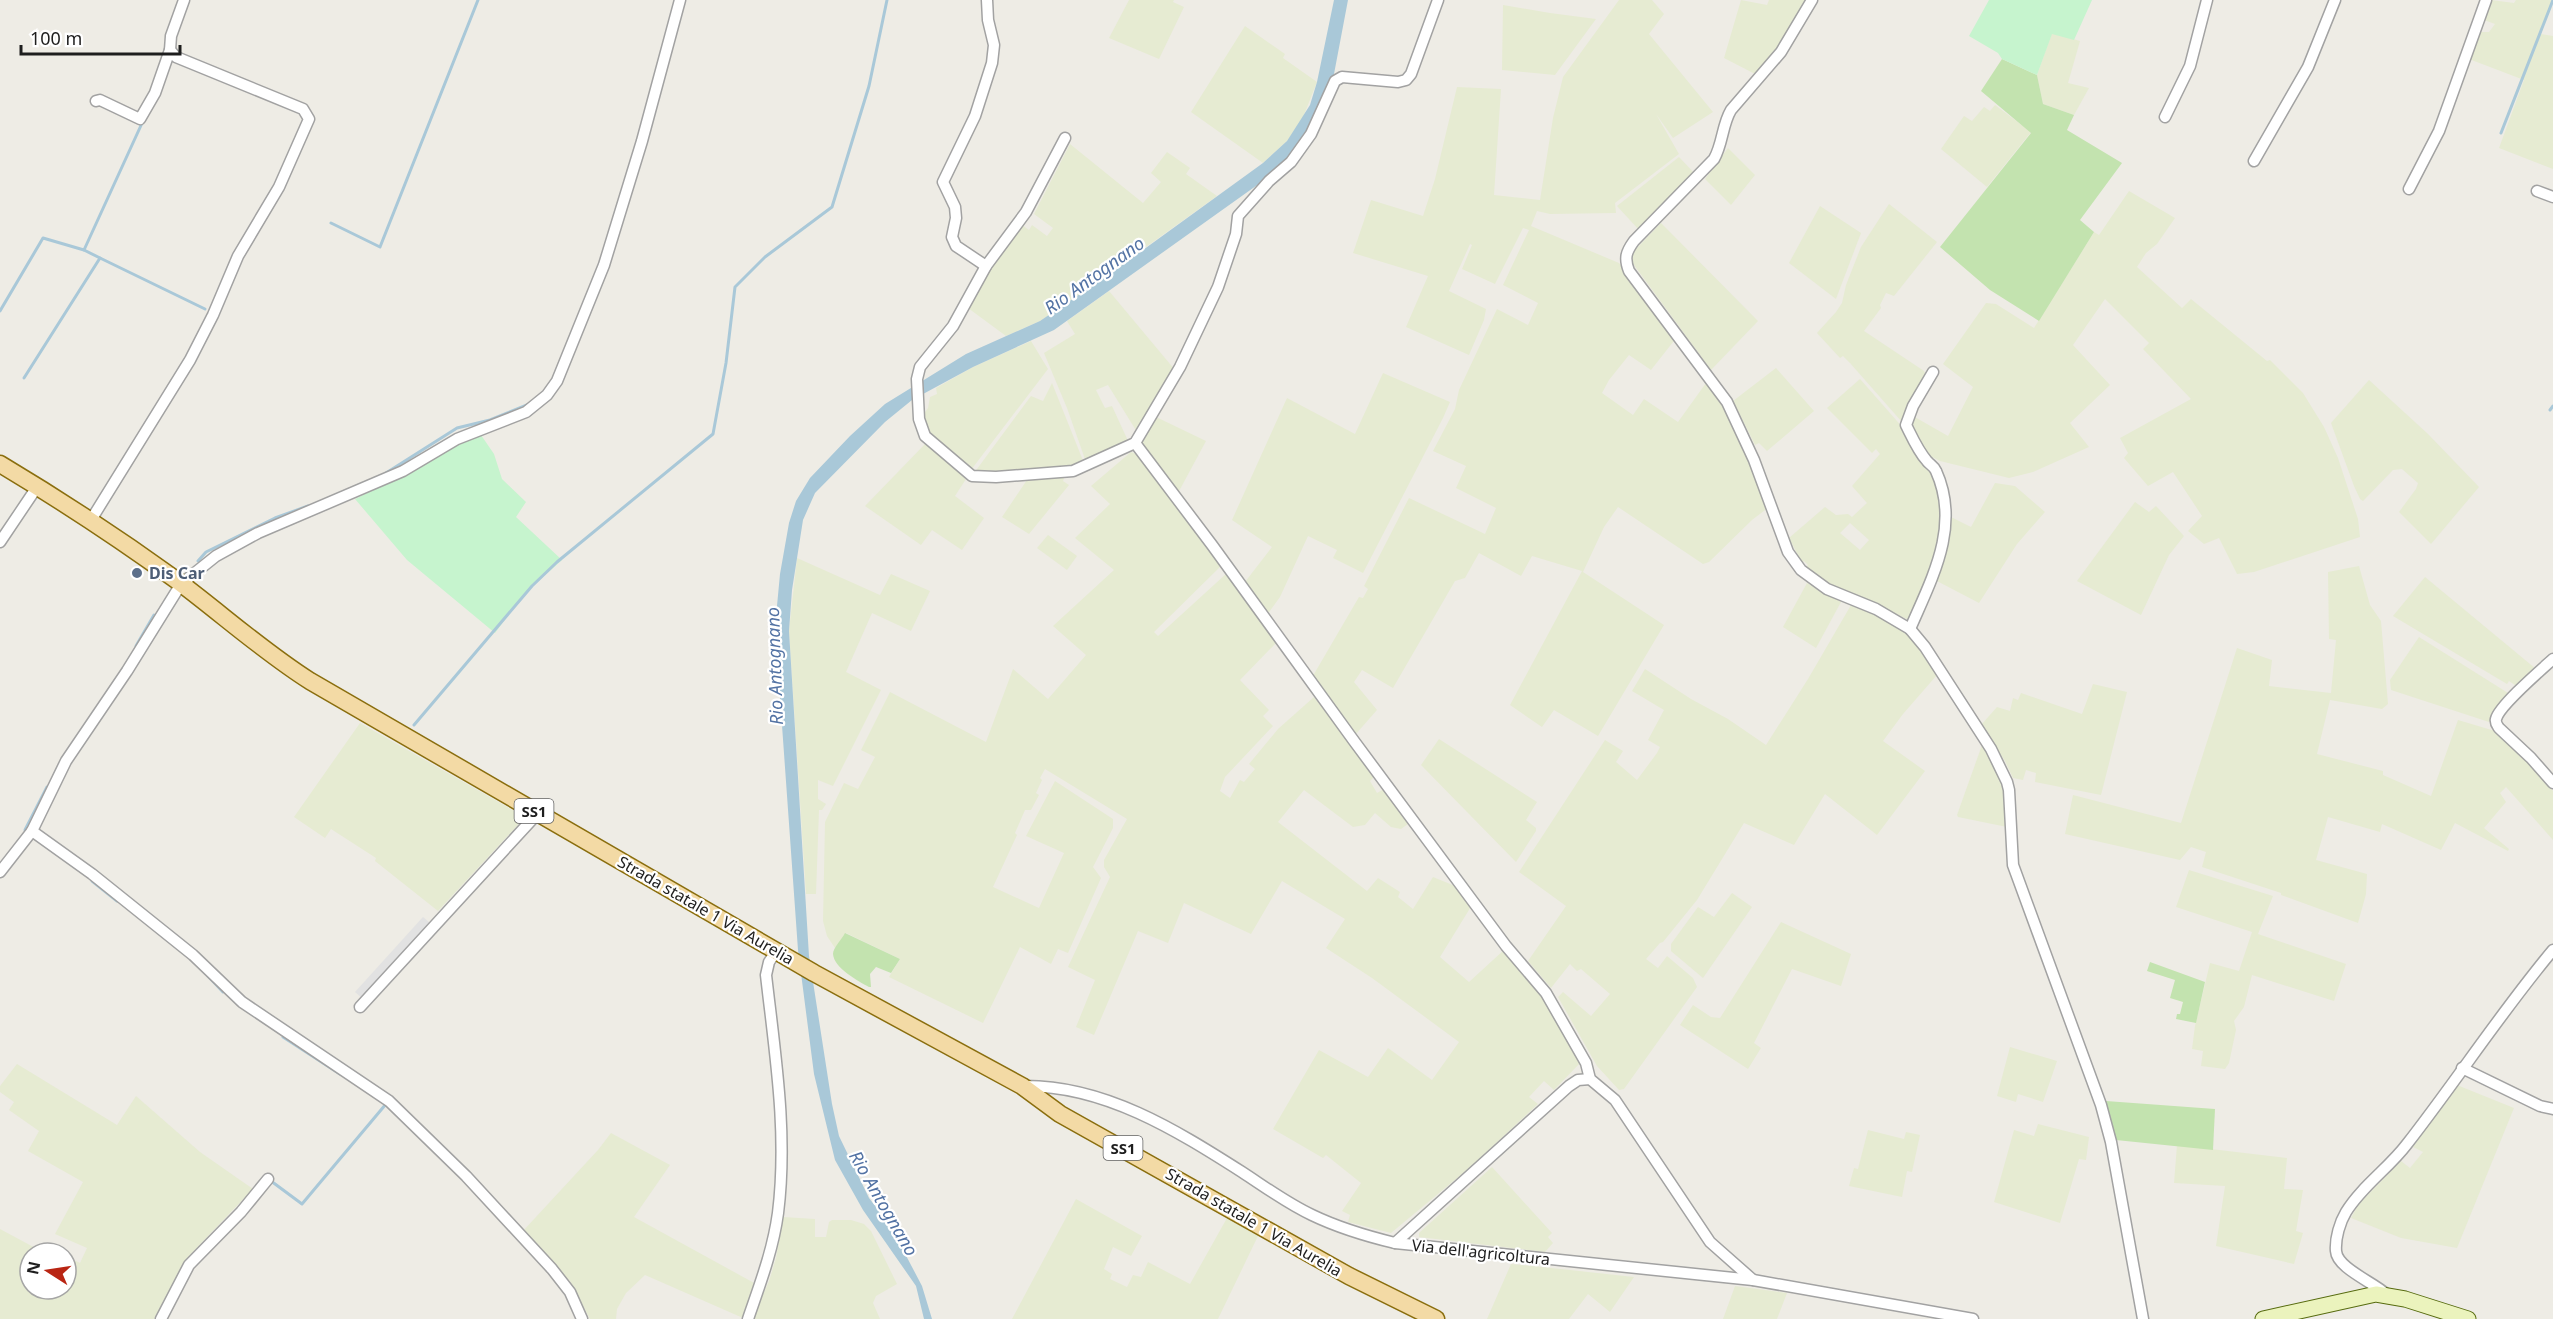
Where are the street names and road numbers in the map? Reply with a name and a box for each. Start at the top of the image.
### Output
road number: SS1 [514,799,554,823]
street label: Strada statale 1 Via Aurelia [614,850,798,970]
road number: SS1 [1104,1136,1142,1160]
street label: Strada statale 1 Via Aurelia [1162,1162,1346,1282]
street label: Via dell'agricoltura [1411,1234,1551,1270]

